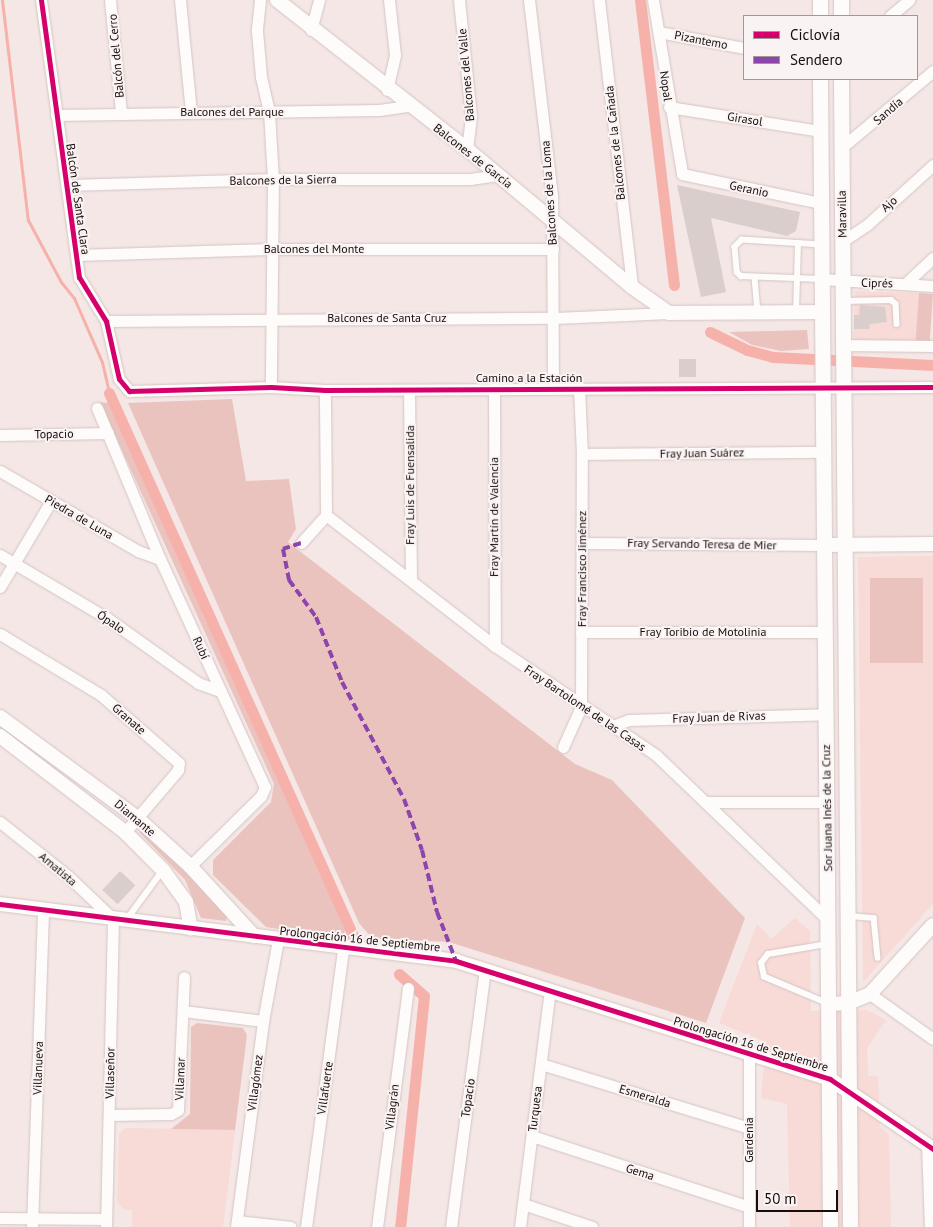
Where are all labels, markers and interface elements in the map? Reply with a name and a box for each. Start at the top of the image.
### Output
street label: Balcón del Cerro [105,13,127,99]
legend [743,15,918,80]
text: Ciclovía [790,25,840,44]
street label: Balcones del Valle [455,28,477,122]
street label: Pizantemo [673,28,729,52]
text: Sendero [790,50,843,69]
street label: Nopal [657,70,675,102]
street label: Balcones de la Cañada [602,85,628,201]
street label: Sandía [870,94,906,128]
street label: Balcones del Parque [180,105,284,119]
street label: Girasol [726,109,764,129]
street label: Balcones de García [430,121,516,191]
street label: Balcones de la Loma [538,140,560,246]
street label: Balcón de Santa Clara [63,143,93,255]
street label: Balcones de la Sierra [229,172,337,188]
street label: Geranio [728,178,770,200]
street label: Maravilla [834,190,850,238]
street label: Ajo [878,193,900,215]
street label: Balcones del Monte [264,242,364,256]
street label: Ciprés [861,276,893,290]
street label: Balcones de Santa Cruz [327,311,447,325]
street label: Camino a la Estación [476,371,582,385]
street label: Fray Luis de Fuensalida [403,425,417,545]
street label: Topacio [34,426,74,442]
street label: Fray Juan Suárez [659,445,745,461]
street label: Fray Martín de Valencia [487,457,501,577]
street label: Piedra de Luna [42,492,116,542]
street label: Fray Francisco Jiménez [575,511,589,627]
street label: Fray Servando Teresa de Mier [627,535,777,553]
street label: Ópalo [94,607,128,637]
street label: Fray Toribio de Motolinia [639,625,767,639]
street label: Rubí [190,634,212,662]
street label: Fray Bartolomé de las Casas [521,662,649,754]
street label: Granate [109,700,149,738]
street label: Fray Juan de Rivas [672,708,766,726]
street label: Sor Juana Inés de la Cruz [819,744,835,872]
street label: Diamante [111,797,159,839]
street label: Amatista [36,849,80,889]
street label: Prolongación 16 de Septiembre [279,923,441,955]
street label: Prolongación 16 de Septiembre [672,1014,830,1074]
street label: Villanueva [30,1041,46,1095]
street label: Villaseñor [102,1047,118,1099]
street label: Villagómez [244,1054,266,1112]
street label: Villamar [172,1057,188,1101]
street label: Villafuerte [314,1060,336,1116]
street label: Topacio [458,1078,478,1118]
street label: Esmeralda [617,1081,673,1111]
street label: Villagrán [382,1083,402,1131]
street label: Turquesa [525,1085,545,1133]
street label: Gardenia [742,1117,756,1163]
street label: Gema [624,1161,656,1183]
scale bar [758,1180,840,1212]
text: 50 m [764,1189,797,1208]

